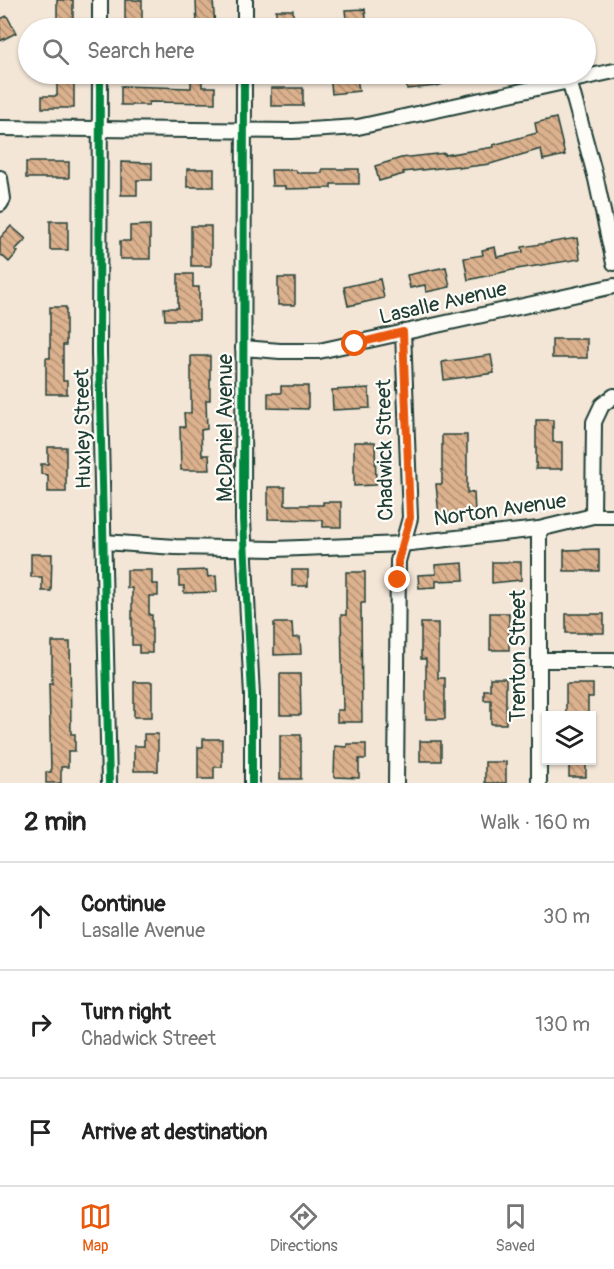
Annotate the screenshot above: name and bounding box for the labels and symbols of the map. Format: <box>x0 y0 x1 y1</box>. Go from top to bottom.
street label: Lasalle Avenue <box>377 275 510 331</box>
route start <box>341 330 367 356</box>
street label: McDaniel Avenue <box>212 353 239 502</box>
street label: Huxley Street <box>68 368 98 489</box>
street label: Chadwick Street <box>370 378 400 521</box>
street label: Norton Avenue <box>432 487 569 533</box>
route end <box>384 566 410 592</box>
street label: Trenton Street <box>505 589 532 722</box>

